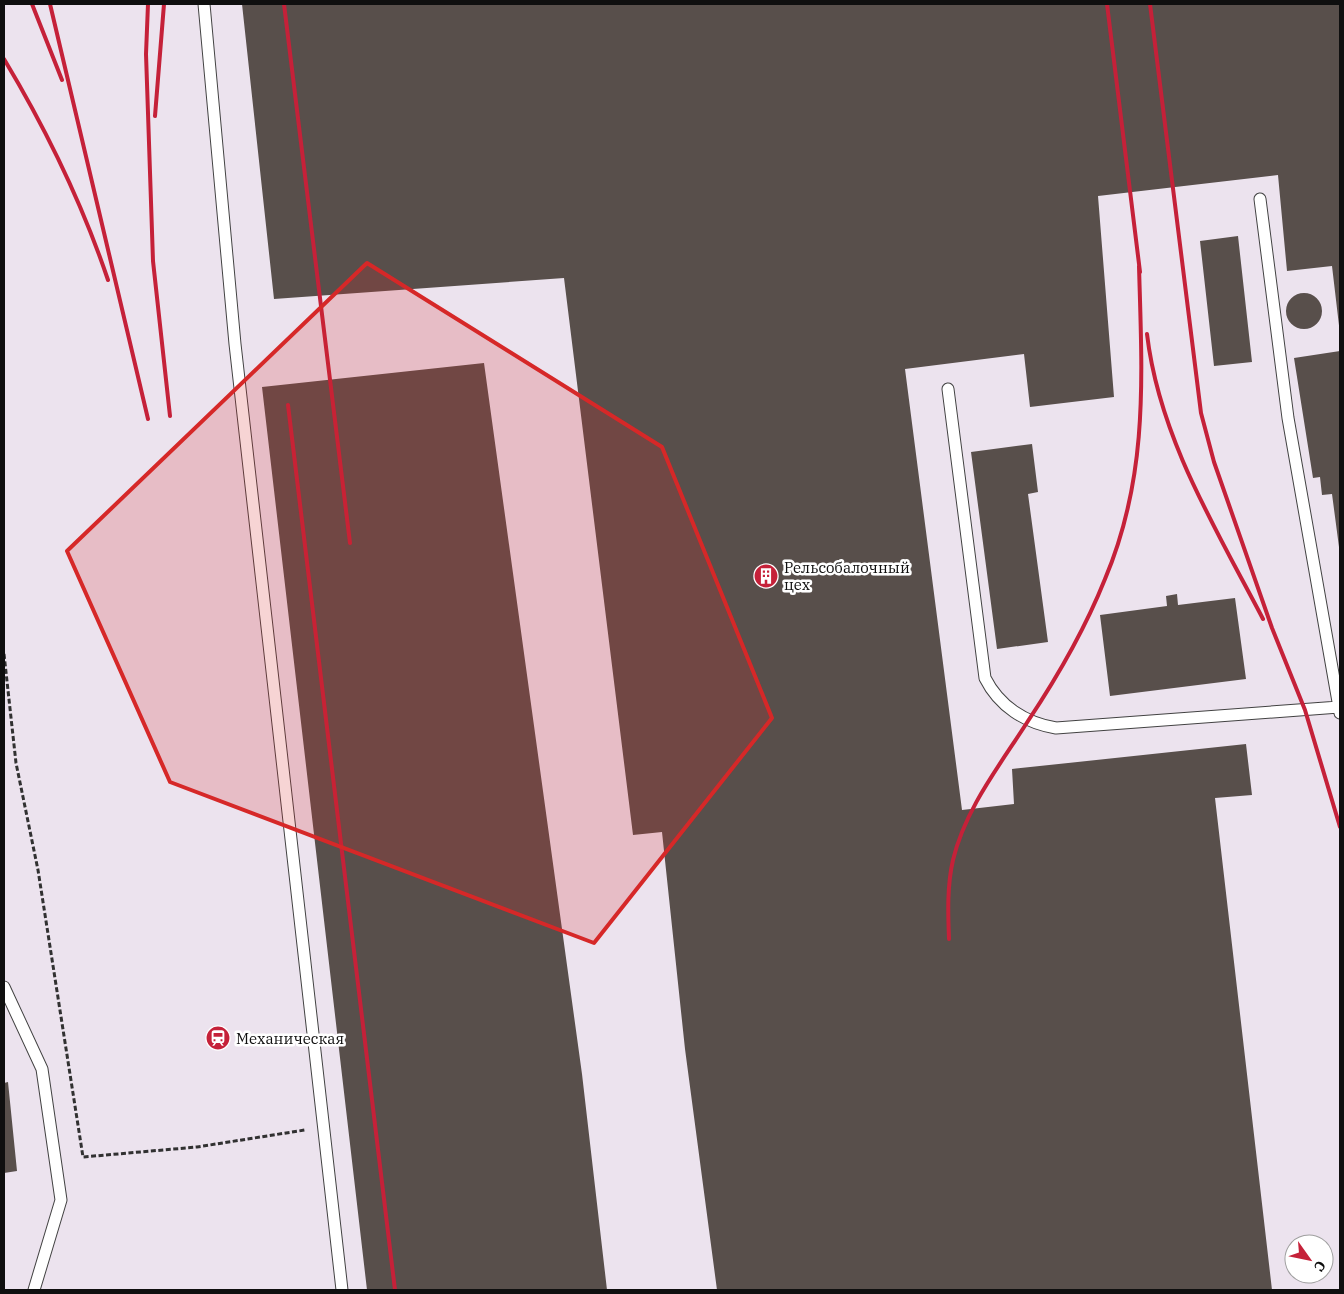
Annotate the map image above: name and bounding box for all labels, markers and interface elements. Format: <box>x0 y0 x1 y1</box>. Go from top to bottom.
place label: Рельсобалочный цех <box>784 558 910 594</box>
building icon: Рельсобалочный цех <box>753 563 779 589</box>
station icon: Механическая <box>205 1025 231 1051</box>
place label: Механическая <box>236 1029 344 1048</box>
north arrow <box>1284 1234 1334 1284</box>
text: С <box>1310 1257 1330 1275</box>

